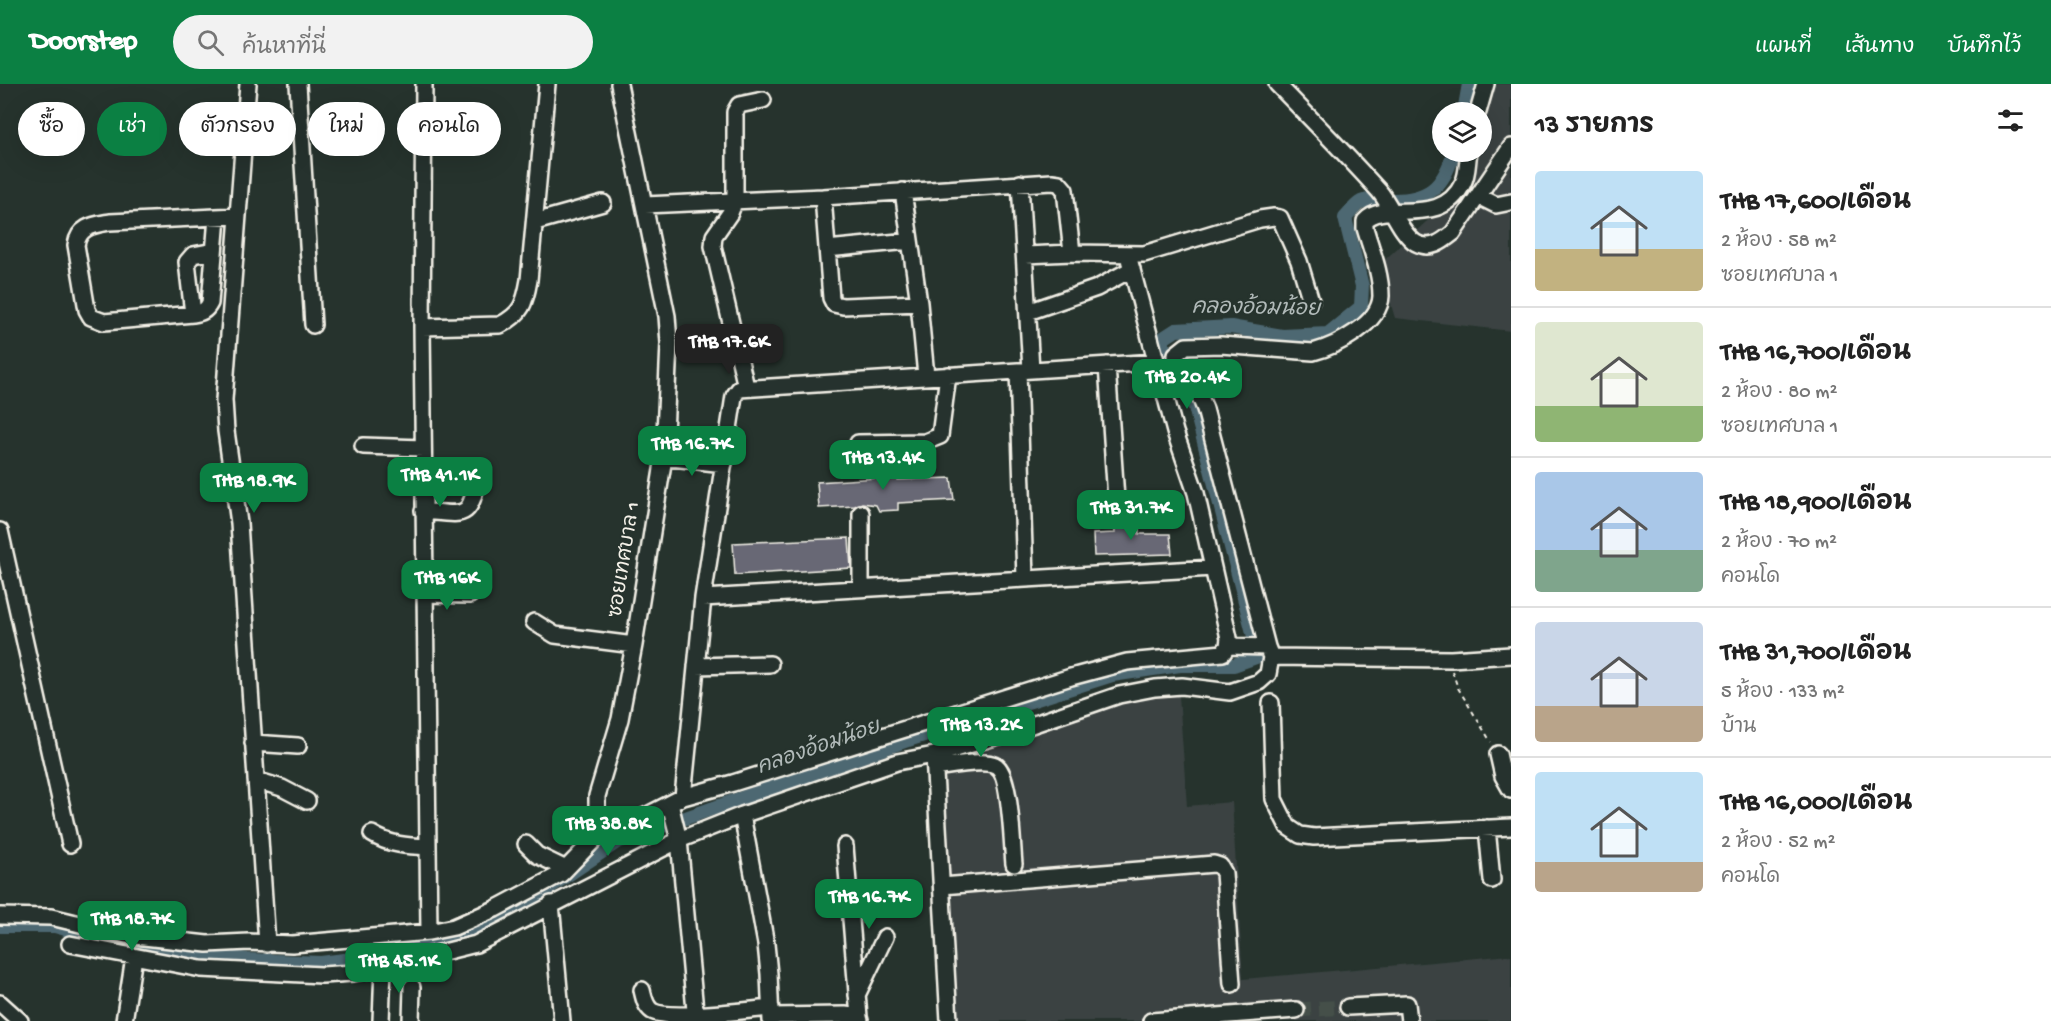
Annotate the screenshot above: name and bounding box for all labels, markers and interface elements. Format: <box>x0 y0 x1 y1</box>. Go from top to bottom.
search box <box>173 15 593 69</box>
text: Doorstep <box>30 26 137 59</box>
icon: search <box>194 26 227 59</box>
text: ค้นหาที่นี่ <box>242 36 326 62</box>
text: แผนที่ <box>1755 36 1812 61</box>
text: เส้นทาง <box>1845 36 1914 61</box>
text: บันทึกไว้ <box>1947 36 2021 61</box>
chip: ซื้อ <box>18 102 85 156</box>
chip: เช่า <box>97 102 167 156</box>
chip: ตัวกรอง <box>179 102 296 156</box>
chip: ใหม่ <box>308 102 385 156</box>
chip: คอนโด <box>397 102 501 156</box>
map controls <box>1432 102 1492 162</box>
button: layers <box>1432 102 1492 162</box>
icon: filters <box>1994 104 2027 137</box>
text: 13 รายการ <box>1535 112 1654 143</box>
text: THB 17,600/เดือน <box>1721 188 1911 219</box>
icon: home <box>1583 195 1655 267</box>
text: 2 ห้อง · 58 m² <box>1721 231 1837 254</box>
text: ซอยเทศบาล 1 <box>1721 266 1838 289</box>
water label: คลองอ้อมน้อย <box>1192 292 1323 324</box>
pin: THB 17.6K <box>660 324 798 375</box>
text: THB 17.6K <box>689 332 769 355</box>
text: THB 16,700/เดือน <box>1721 339 1911 370</box>
icon: home <box>1583 346 1655 418</box>
pin: THB 20.4K <box>1118 359 1256 410</box>
text: THB 20.4K <box>1146 367 1228 390</box>
text: 2 ห้อง · 80 m² <box>1721 382 1837 405</box>
text: ซอยเทศบาล 1 <box>1721 417 1838 440</box>
pin: THB 16.7K <box>623 426 761 477</box>
text: THB 16.7K <box>652 434 732 457</box>
pin: THB 13.4K <box>814 440 952 491</box>
text: THB 13.4K <box>843 448 923 471</box>
pin: THB 41.1K <box>371 457 509 508</box>
pin: THB 18.9K <box>185 463 323 514</box>
text: THB 41.1K <box>402 465 478 488</box>
text: THB 18.9K <box>214 471 294 494</box>
text: THB 18,900/เดือน <box>1721 489 1912 520</box>
pin: THB 31.7K <box>1062 490 1200 541</box>
icon: home <box>1583 496 1655 568</box>
text: THB 31.7K <box>1091 498 1171 521</box>
street label: ซอยเทศบาล 1 <box>605 500 647 620</box>
text: 2 ห้อง · 70 m² <box>1721 532 1837 555</box>
pin: THB 16K <box>392 560 502 611</box>
text: คอนโด <box>1721 567 1780 590</box>
text: THB 16K <box>415 568 479 591</box>
text: THB 31,700/เดือน <box>1721 639 1911 670</box>
icon: home <box>1583 646 1655 718</box>
text: 5 ห้อง · 133 m² <box>1721 682 1845 705</box>
pin: THB 13.2K <box>912 707 1050 758</box>
water label: คลองอ้อมน้อย <box>753 712 886 782</box>
text: THB 13.2K <box>941 715 1021 738</box>
text: บ้าน <box>1721 717 1756 740</box>
text: THB 16,000/เดือน <box>1721 789 1912 820</box>
icon: home <box>1583 796 1655 868</box>
pin: THB 38.8K <box>539 806 677 857</box>
text: THB 38.8K <box>566 814 650 837</box>
text: 2 ห้อง · 52 m² <box>1721 832 1835 855</box>
text: คอนโด <box>1721 867 1780 890</box>
pin: THB 16.7K <box>800 879 938 930</box>
text: THB 16.7K <box>829 887 909 910</box>
pin: THB 18.7K <box>63 901 201 952</box>
text: THB 18.7K <box>92 909 172 932</box>
pin: THB 45.1K <box>330 943 468 994</box>
text: THB 45.1K <box>359 951 439 974</box>

